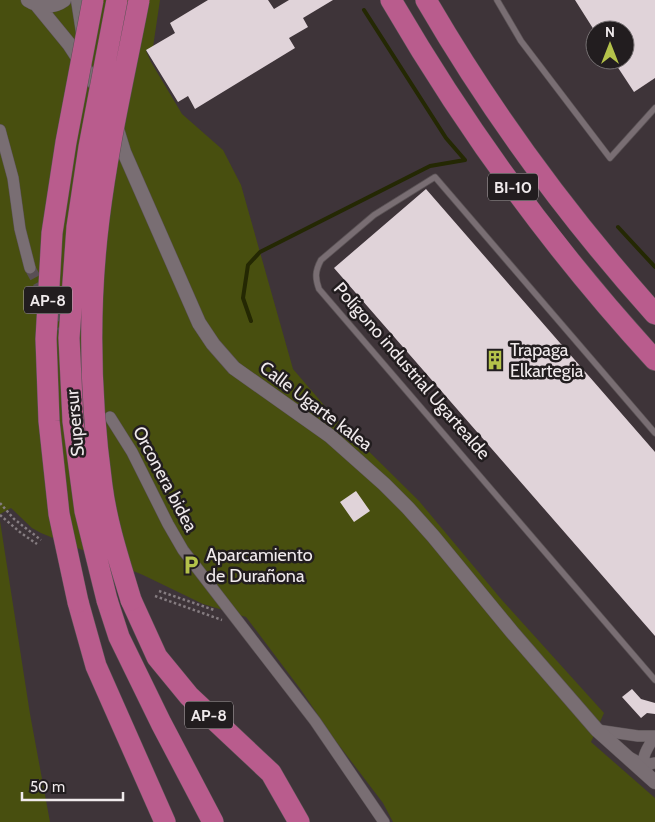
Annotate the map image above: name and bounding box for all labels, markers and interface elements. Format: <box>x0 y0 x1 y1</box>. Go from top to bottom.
north arrow <box>585 20 635 70</box>
text: N <box>605 23 615 41</box>
road number: BI-10 <box>488 173 538 200</box>
street label: Polígono industrial Ugartealde <box>329 278 495 464</box>
road number: AP-8 <box>24 286 72 314</box>
place label: Trapaga Elkartegia <box>510 339 584 382</box>
building icon: Trapaga Elkartegia <box>484 349 506 371</box>
street label: Calle Ugarte kalea <box>255 356 377 456</box>
street label: Supersur <box>61 388 89 458</box>
street label: Orconera bidea <box>128 422 202 536</box>
place label: Aparcamiento de Durañona <box>206 544 313 587</box>
parking icon: Aparcamiento de Durañona <box>180 554 202 576</box>
road number: AP-8 <box>185 702 233 728</box>
scale bar <box>22 770 124 802</box>
text: 50 m <box>30 778 65 796</box>

